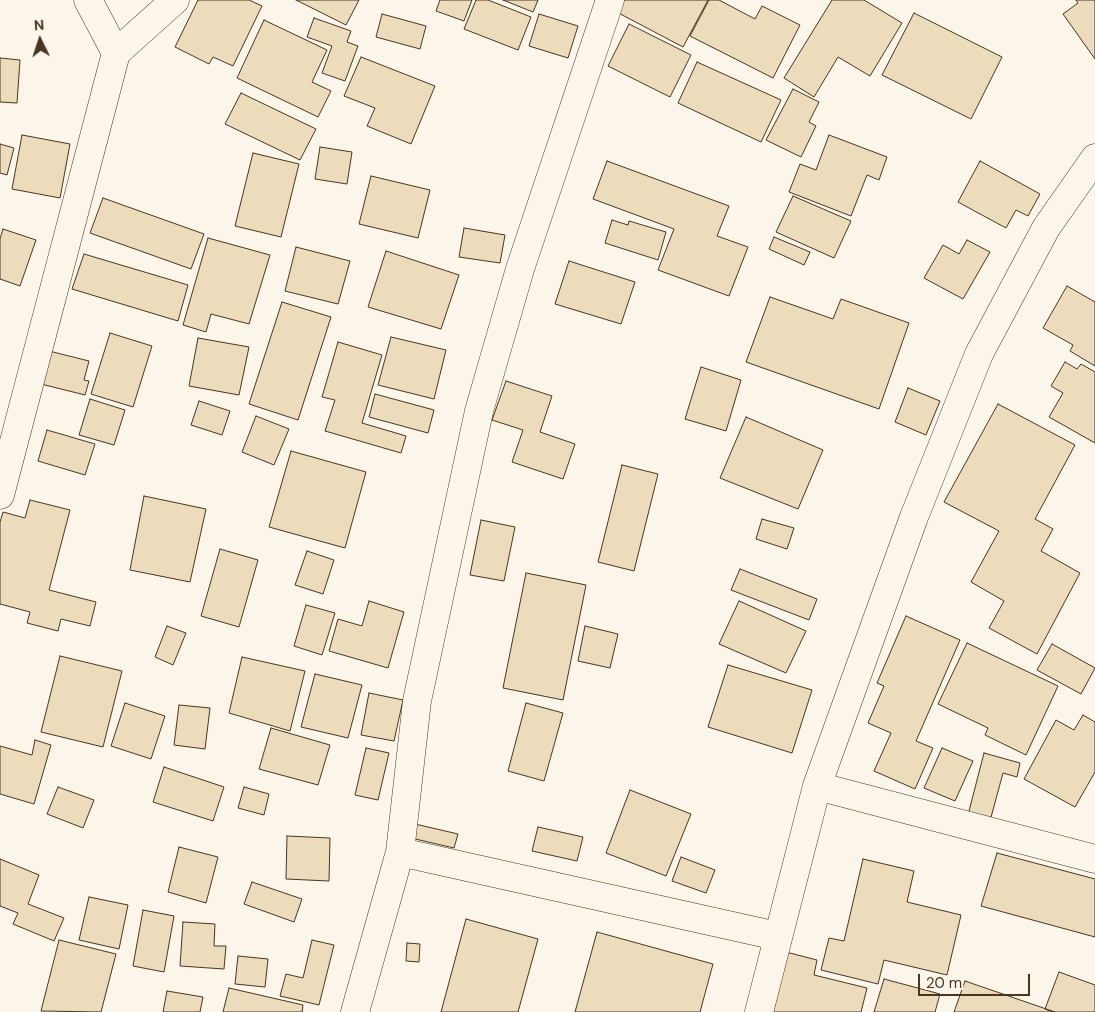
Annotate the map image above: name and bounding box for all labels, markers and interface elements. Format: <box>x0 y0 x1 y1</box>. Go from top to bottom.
north arrow <box>15 15 65 65</box>
text: N <box>33 16 45 34</box>
scale bar <box>920 964 1032 996</box>
text: 20 m <box>926 973 962 993</box>

